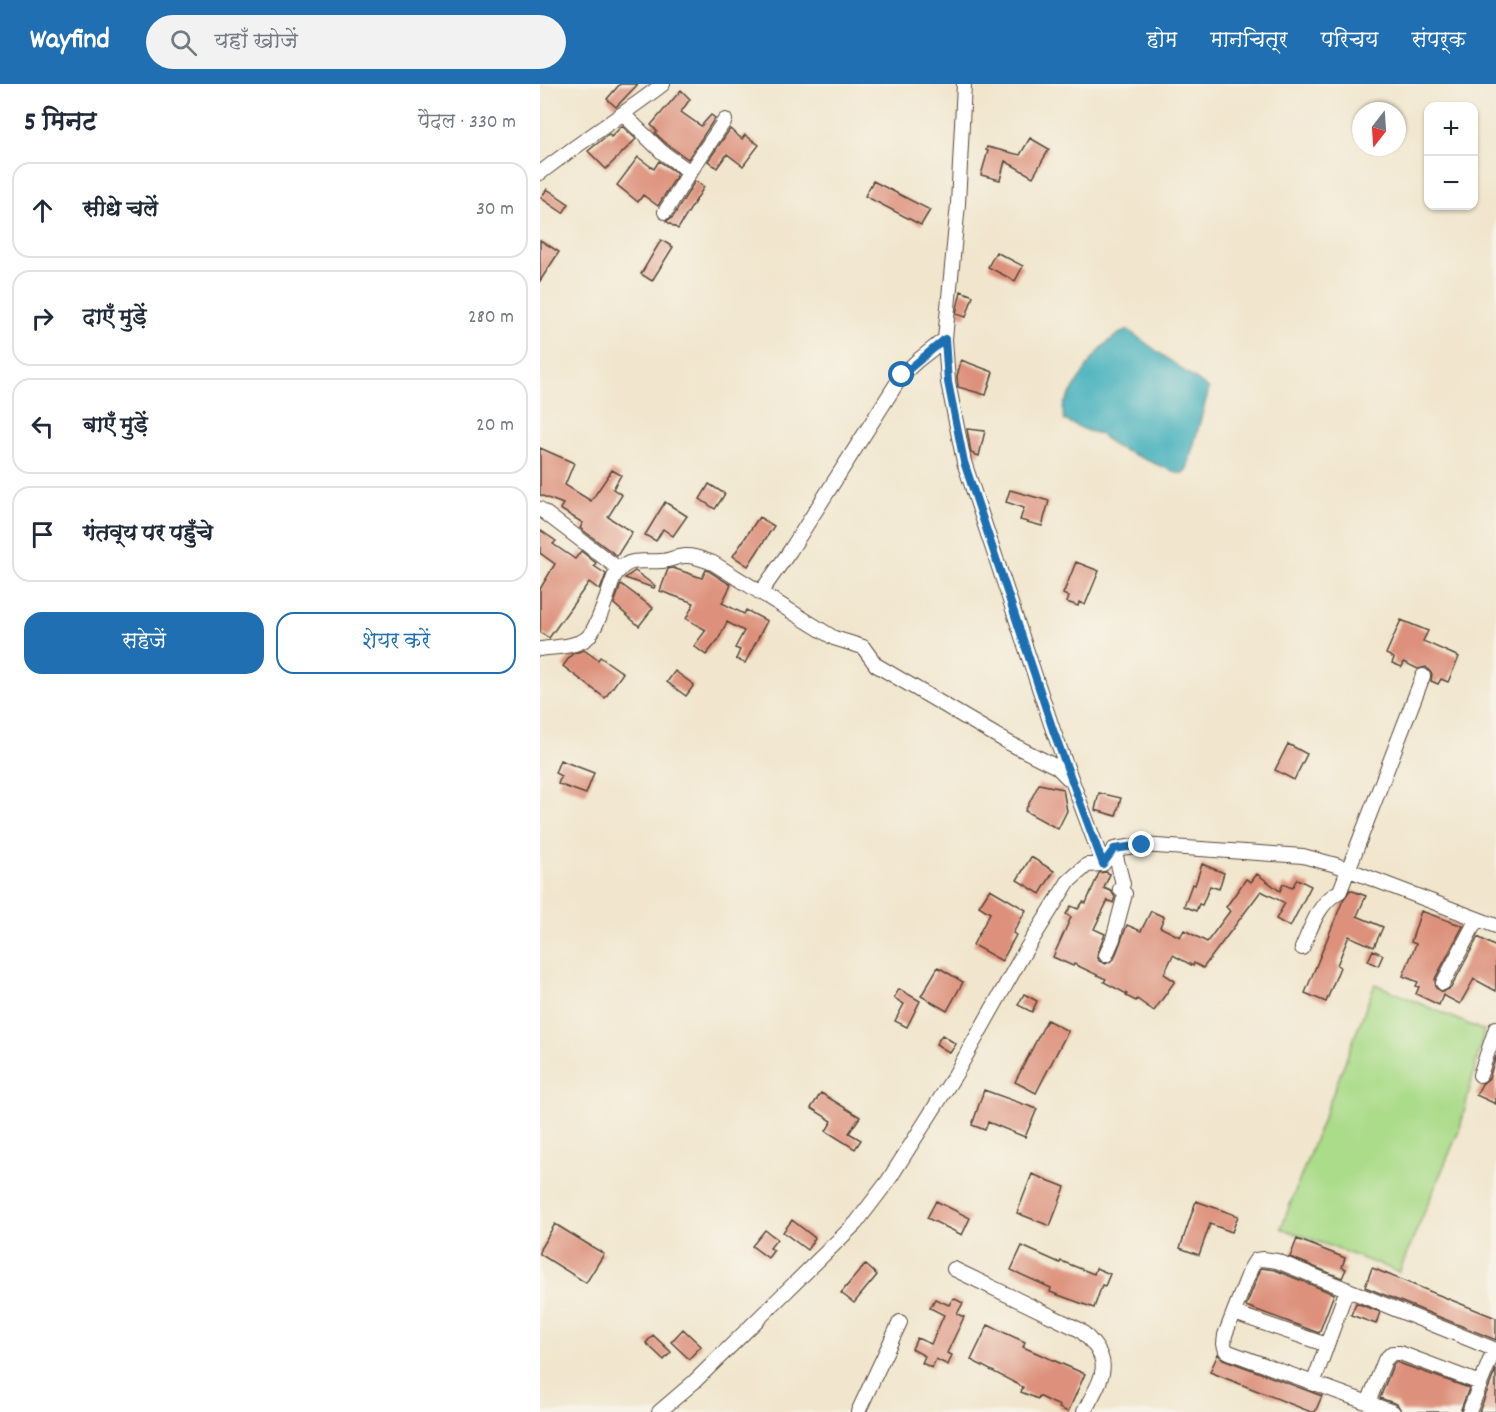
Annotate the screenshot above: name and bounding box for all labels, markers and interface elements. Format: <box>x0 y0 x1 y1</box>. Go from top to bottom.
search box <box>146 15 566 69</box>
text: Wayfind <box>30 22 110 62</box>
icon: search <box>167 26 200 59</box>
text: यहाँ खोजें <box>215 27 298 58</box>
text: होम <box>1146 27 1177 57</box>
text: मानचित्र <box>1210 27 1288 57</box>
text: परिचय <box>1321 27 1378 57</box>
text: संपर्क <box>1411 27 1466 57</box>
north arrow <box>1352 102 1406 156</box>
map controls <box>1424 102 1478 210</box>
button: + <box>1424 102 1478 156</box>
text: 5 मिनट <box>24 105 97 142</box>
text: पैदल · 330 m <box>418 109 516 137</box>
button: − <box>1424 156 1478 210</box>
icon: ahead <box>26 194 59 227</box>
text: सीधे चलें <box>83 195 158 226</box>
text: 30 m <box>476 196 514 224</box>
icon: right <box>26 302 59 335</box>
text: दाएँ मुड़ें <box>83 303 147 334</box>
text: 280 m <box>468 304 514 332</box>
route start <box>888 361 914 387</box>
icon: left <box>26 410 59 443</box>
text: बाएँ मुड़ें <box>83 411 148 442</box>
text: 20 m <box>476 412 514 440</box>
icon: arrive <box>26 518 59 551</box>
text: गंतव्य पर पहुँचे <box>83 519 213 550</box>
button: सहेजें <box>24 612 264 674</box>
button: शेयर करें <box>276 612 516 674</box>
route end <box>1128 831 1154 857</box>

